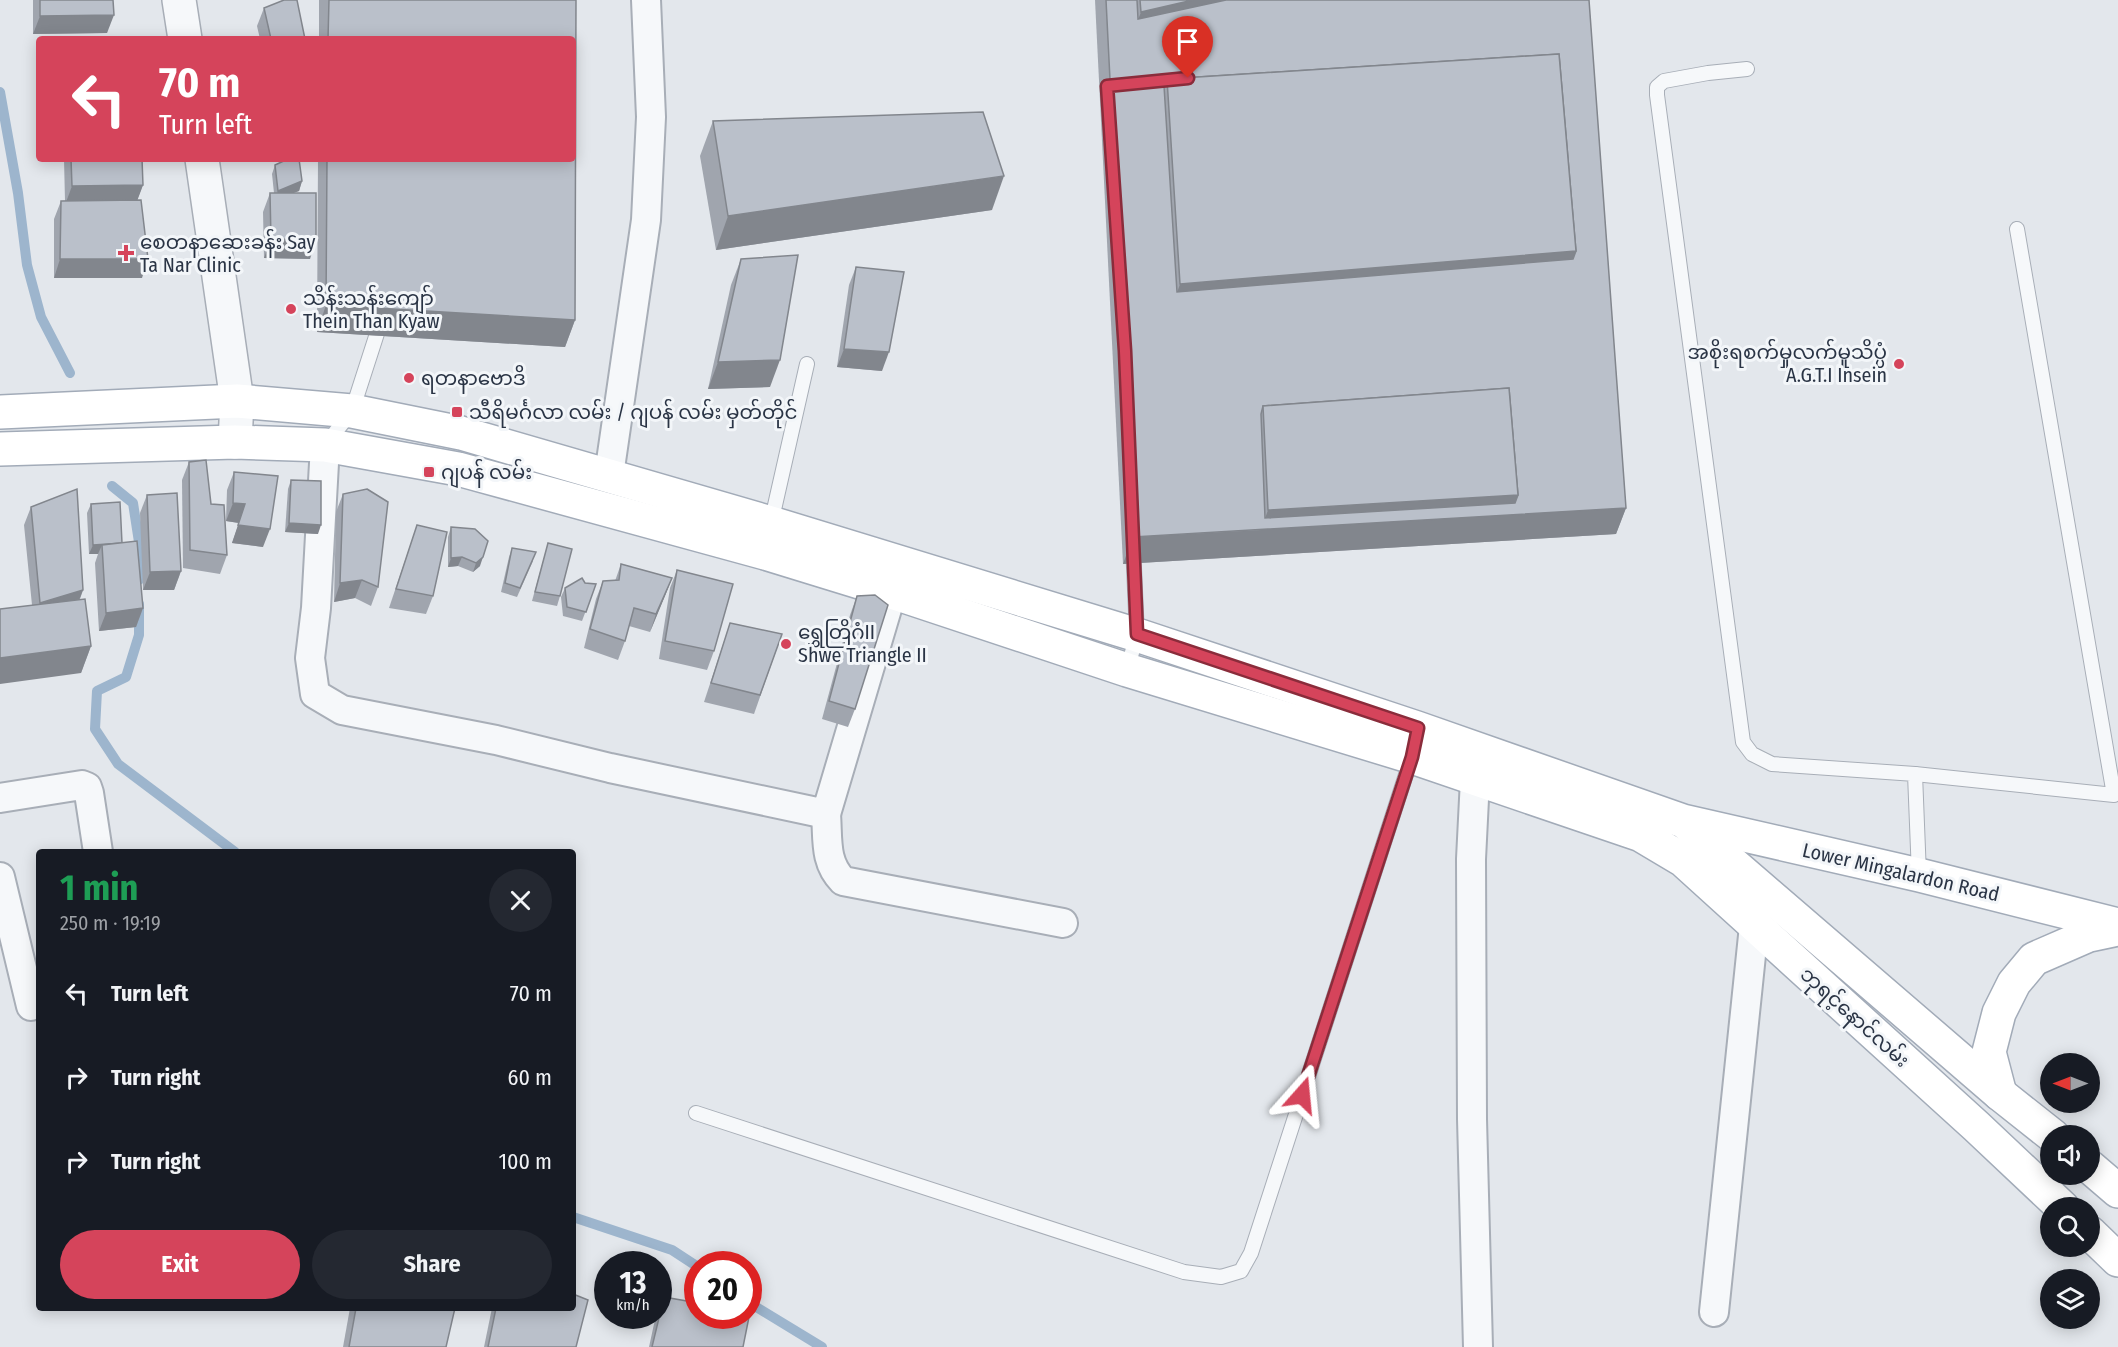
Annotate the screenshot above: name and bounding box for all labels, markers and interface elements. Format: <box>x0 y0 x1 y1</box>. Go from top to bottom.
pin <box>1162 16 1213 78</box>
icon: arrive <box>1171 25 1204 58</box>
text: 70 m <box>159 58 240 108</box>
icon: left <box>60 60 138 138</box>
text: Turn left <box>159 109 252 141</box>
place label: စေတနာဆေးခန်း Say Ta Nar Clinic <box>140 228 316 277</box>
marker: စေတနာဆေးခန်း Say Ta Nar Clinic <box>117 244 135 262</box>
place label: သိန်းသန်းကျော် Thein Than Kyaw <box>303 284 440 333</box>
marker: သိန်းသန်းကျော် Thein Than Kyaw <box>284 302 298 316</box>
place label: အစိုးရစက်မှုလက်မှုသိပ္ပံ A.G.T.I Insein <box>1687 338 1887 387</box>
marker: အစိုးရစက်မှုလက်မှုသိပ္ပံ A.G.T.I Insein <box>1892 357 1906 371</box>
place label: ရတနာဗောဒိ <box>421 364 526 394</box>
marker: ရတနာဗောဒိ <box>402 371 416 385</box>
place label: သီရိမင်္ဂလာ လမ်း / ဂျပန် လမ်း မှတ်တိုင် <box>469 398 798 429</box>
marker: သီရိမင်္ဂလာ လမ်း / ဂျပန် လမ်း မှတ်တိုင် <box>450 405 464 419</box>
place label: ဂျပန် လမ်း <box>441 458 532 488</box>
marker: ဂျပန် လမ်း <box>422 465 436 479</box>
place label: ရွှေတြိဂံII Shwe Triangle II <box>798 618 927 667</box>
marker: ရွှေတြိဂံII Shwe Triangle II <box>779 637 793 651</box>
street label: Lower Mingalardon Road <box>1800 838 2002 906</box>
text: 1 min <box>60 866 138 910</box>
button: close <box>489 869 552 932</box>
text: 250 m · 19:19 <box>60 911 161 935</box>
street label: ဘုရင့်နောင်လမ်း <box>1792 960 1916 1076</box>
icon: left <box>60 977 93 1010</box>
text: Turn left <box>111 980 189 1007</box>
text: 70 m <box>510 980 552 1007</box>
north arrow <box>2040 1053 2100 1113</box>
map controls <box>2040 1053 2100 1329</box>
icon: right <box>60 1061 93 1094</box>
position arrow <box>1270 1063 1334 1127</box>
text: Turn right <box>111 1064 200 1091</box>
text: 60 m <box>508 1064 552 1091</box>
button: sound <box>2040 1125 2100 1185</box>
icon: right <box>60 1145 93 1178</box>
text: Turn right <box>111 1148 200 1175</box>
text: 100 m <box>498 1148 552 1175</box>
button: search <box>2040 1197 2100 1257</box>
button: Exit <box>60 1230 300 1299</box>
button: Share <box>312 1230 552 1299</box>
speed limit sign: 20 <box>684 1251 762 1329</box>
text: 13 <box>620 1265 646 1301</box>
button: layers <box>2040 1269 2100 1329</box>
text: km/h <box>616 1296 650 1314</box>

